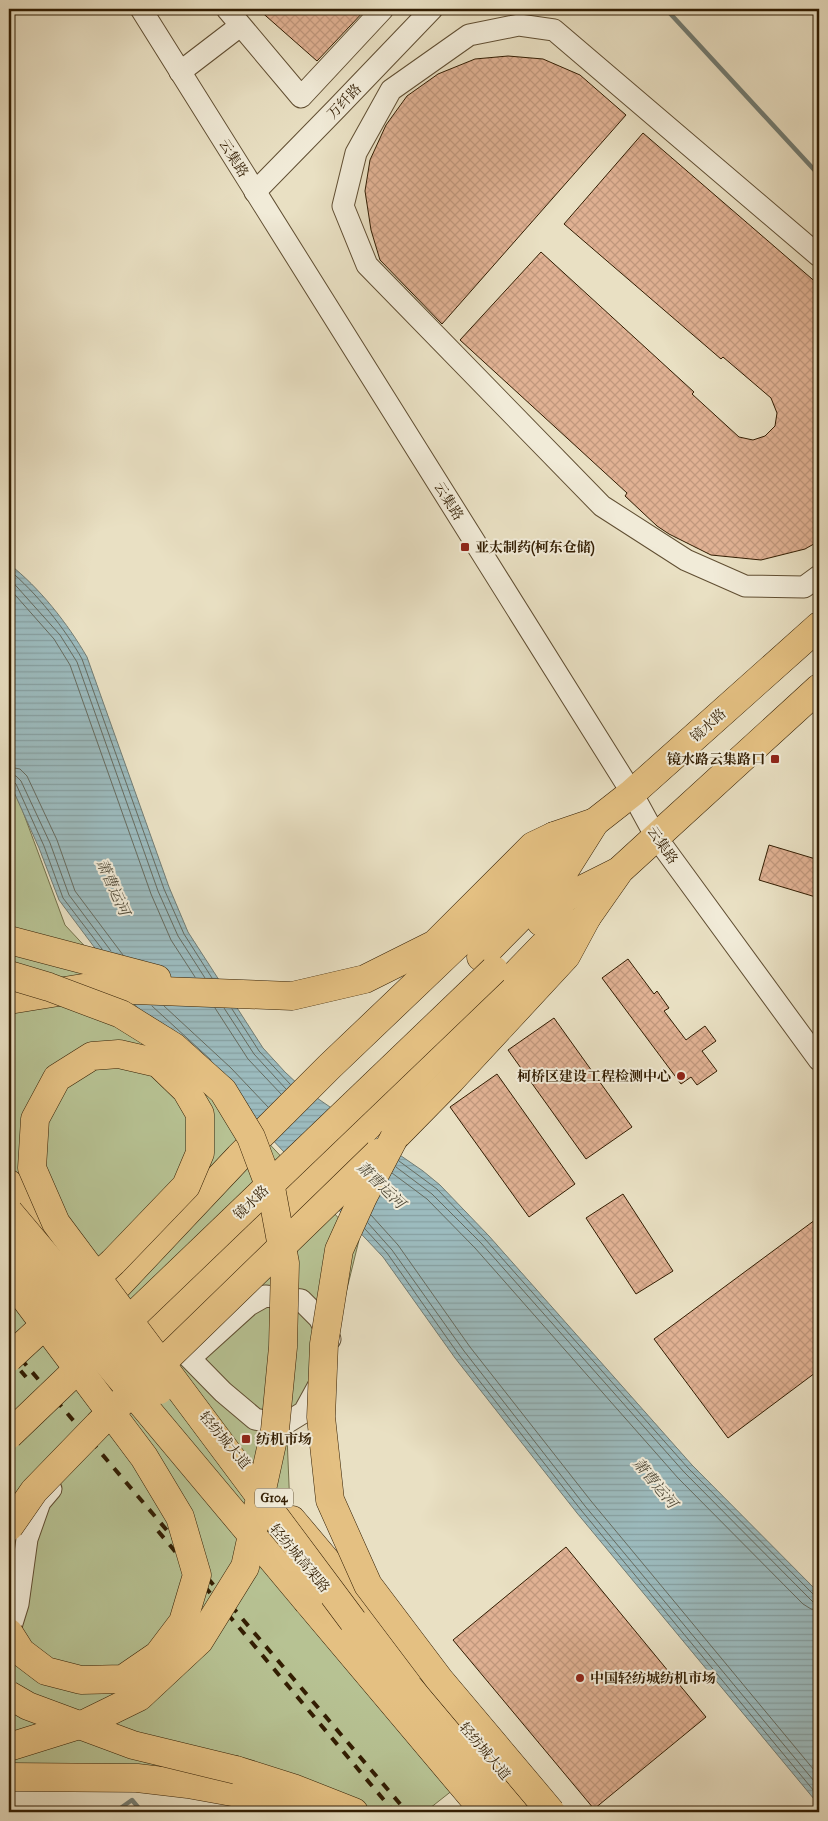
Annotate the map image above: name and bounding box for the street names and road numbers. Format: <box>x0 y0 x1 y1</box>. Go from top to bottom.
street label: 万纤路 <box>324 80 365 122</box>
street label: 云集路 <box>215 136 252 181</box>
street label: 云集路 <box>430 479 467 524</box>
street label: 镜水路 <box>687 705 730 746</box>
street label: 云集路 <box>644 823 681 867</box>
street label: 镜水路 <box>230 1182 272 1223</box>
street label: 轻纺城大道 <box>196 1408 254 1473</box>
road number: G104 <box>255 1489 293 1508</box>
street label: 轻纺城高架路 <box>266 1521 333 1596</box>
street label: 轻纺城大道 <box>456 1719 514 1784</box>

